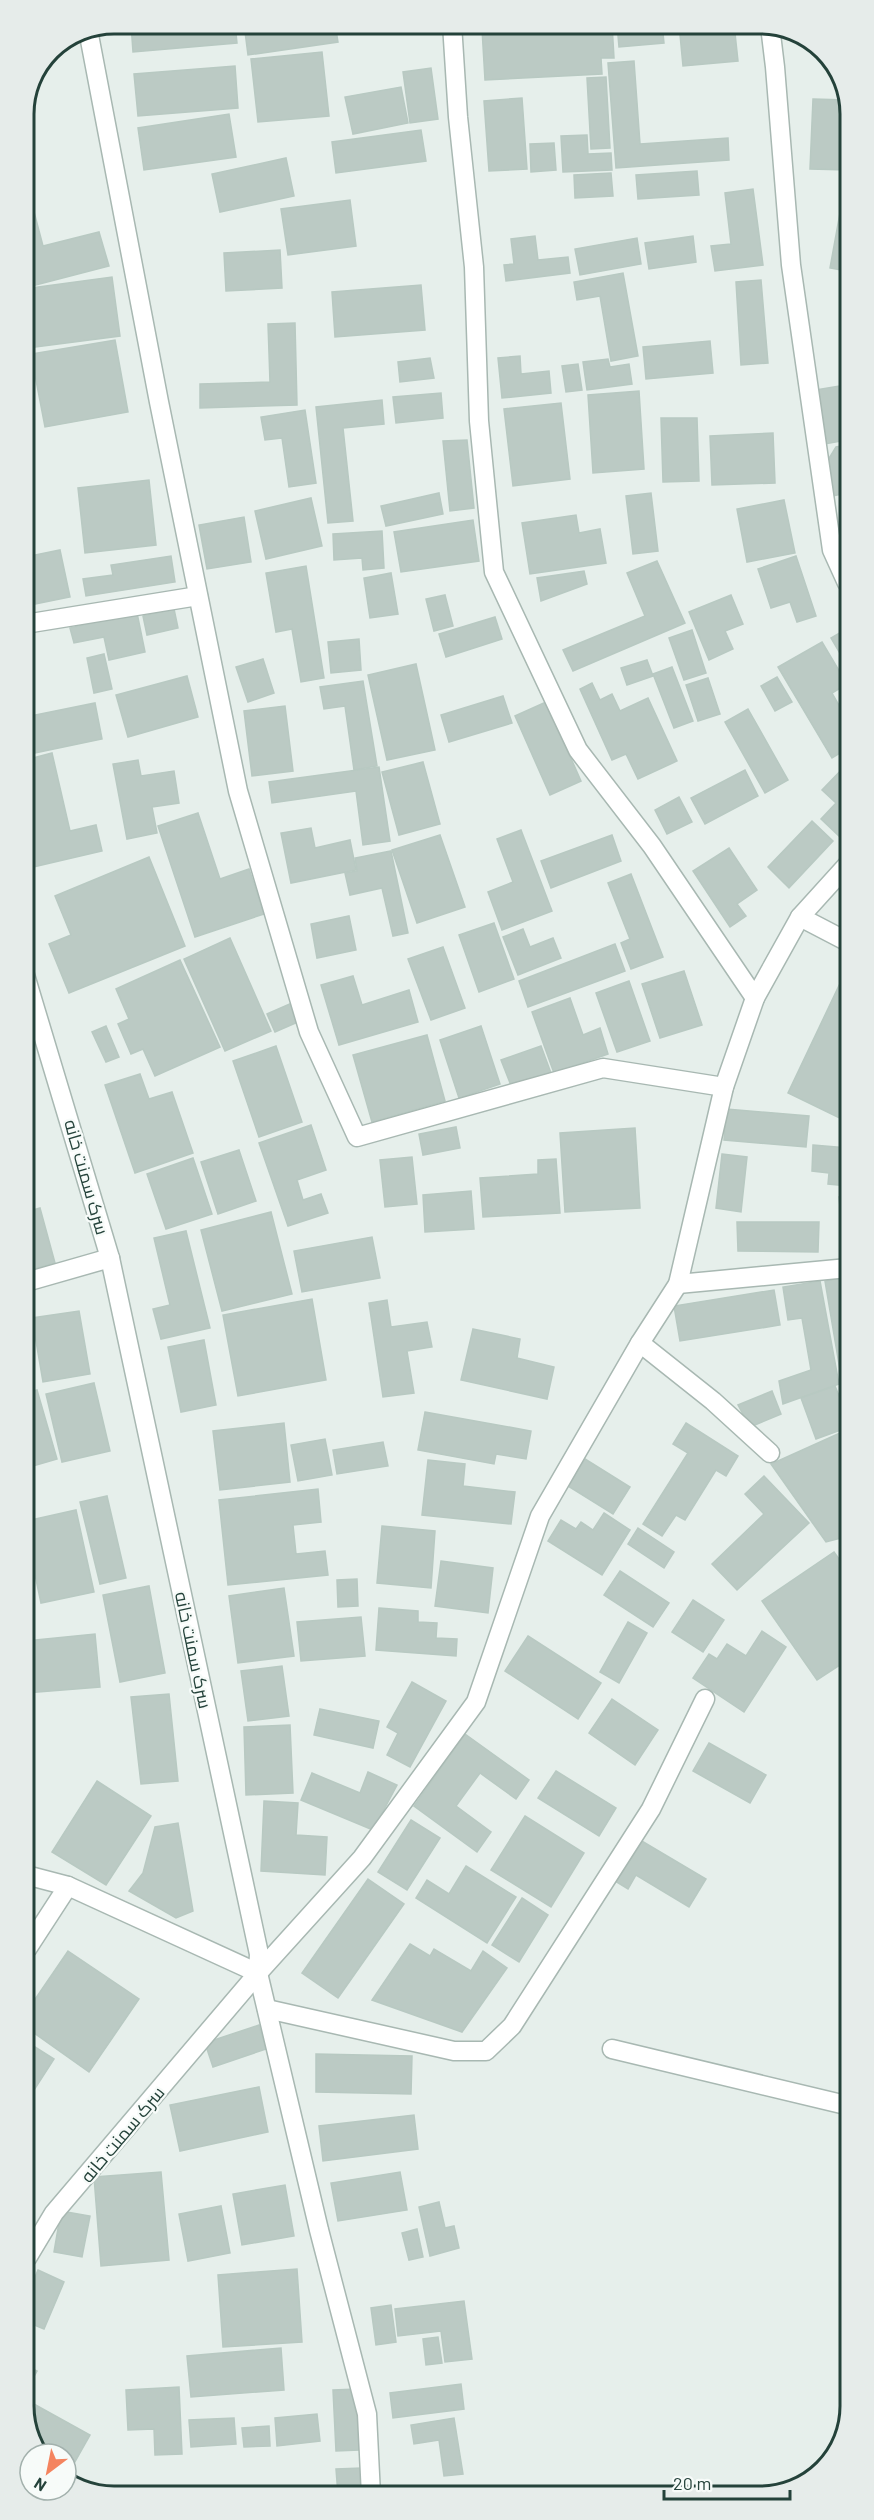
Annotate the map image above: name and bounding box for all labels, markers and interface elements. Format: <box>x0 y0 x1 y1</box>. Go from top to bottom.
street label: سرک سمنت خانه <box>59 1117 114 1237</box>
street label: سرک سمنت خانه <box>170 1590 217 1711</box>
street label: سرک سمنت خانه <box>75 2081 169 2187</box>
north arrow <box>18 2442 78 2502</box>
scale bar <box>664 2463 790 2501</box>
text: 20 m <box>673 2472 711 2494</box>
text: N <box>30 2474 49 2496</box>

